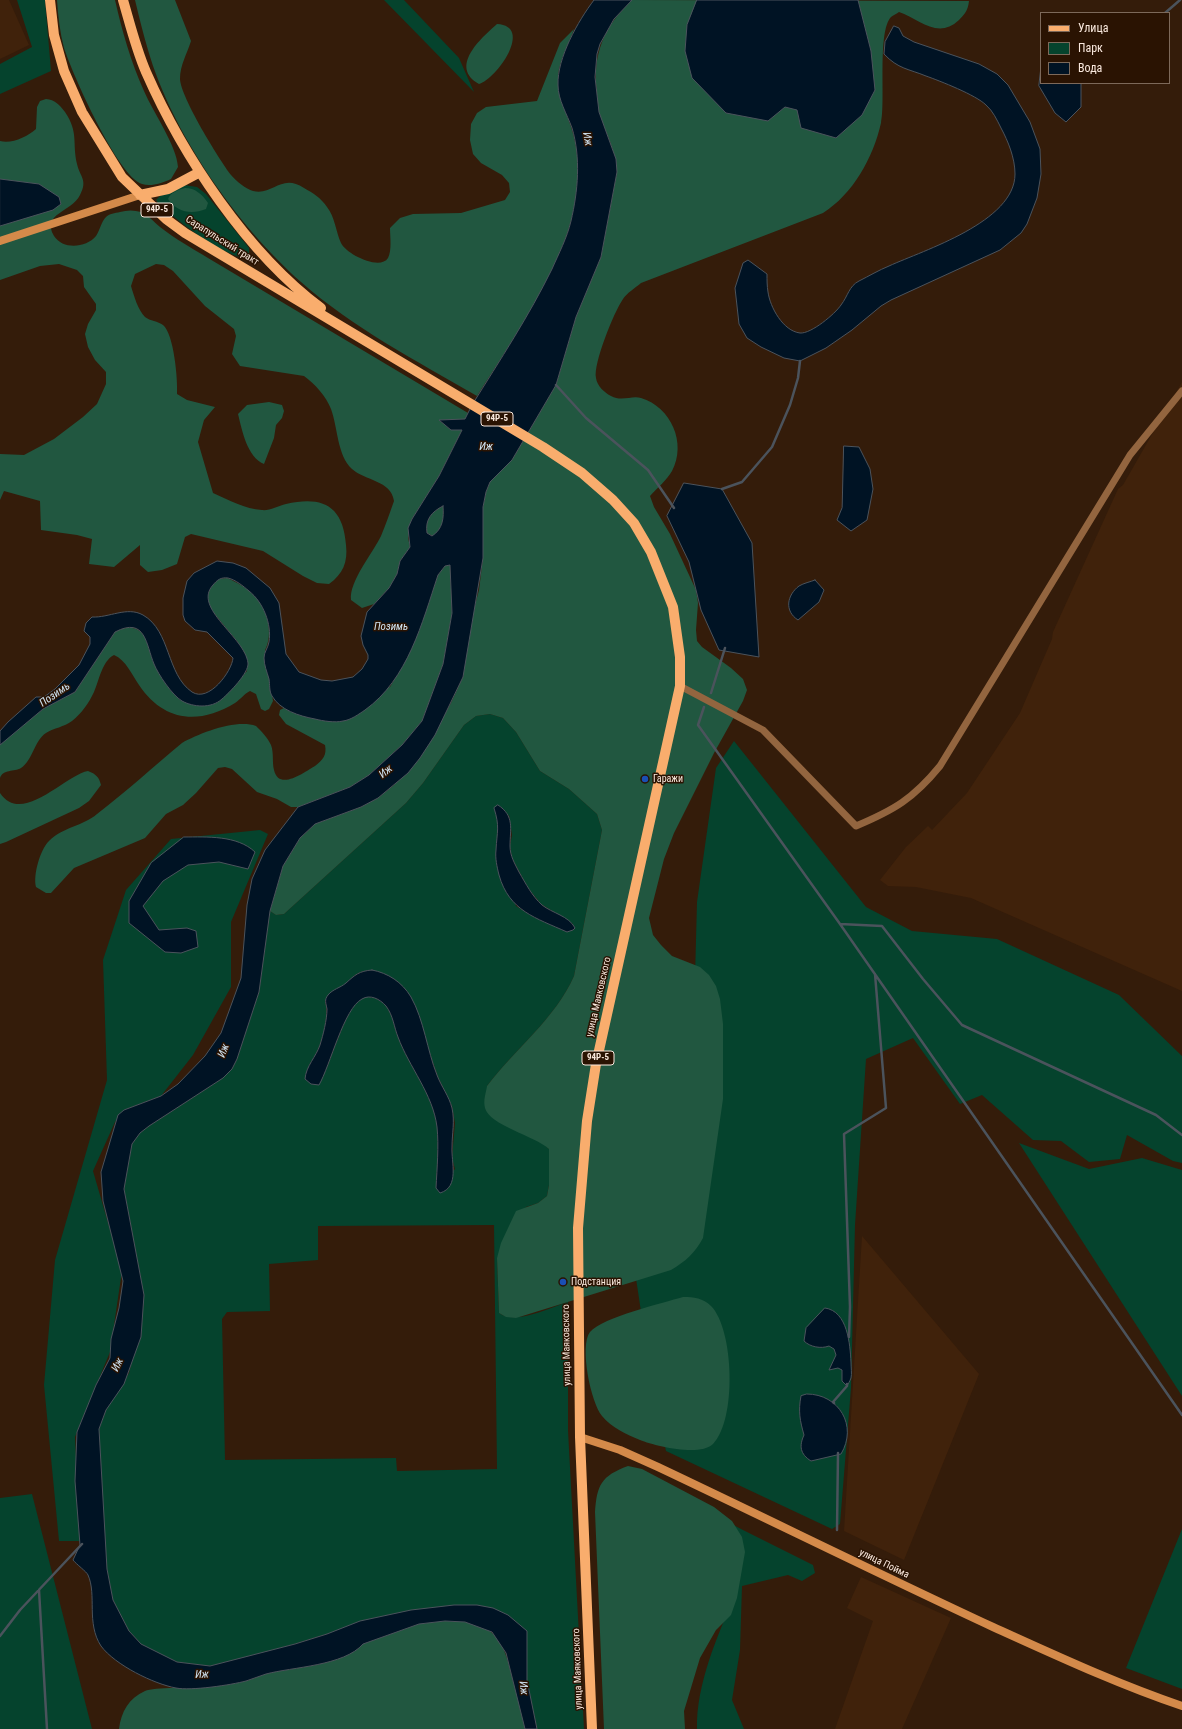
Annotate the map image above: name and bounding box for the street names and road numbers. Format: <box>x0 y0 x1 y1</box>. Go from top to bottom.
road number: 94Р-5 <box>141 203 173 217</box>
street label: Сарапульский тракт <box>183 214 261 268</box>
road number: 94Р-5 <box>481 412 513 426</box>
street label: улица Маяковского <box>584 956 614 1038</box>
road number: 94Р-5 <box>582 1051 614 1065</box>
street label: улица Маяковского <box>560 1304 574 1386</box>
street label: улица Пойма <box>857 1547 911 1581</box>
street label: улица Маяковского <box>571 1628 585 1710</box>

